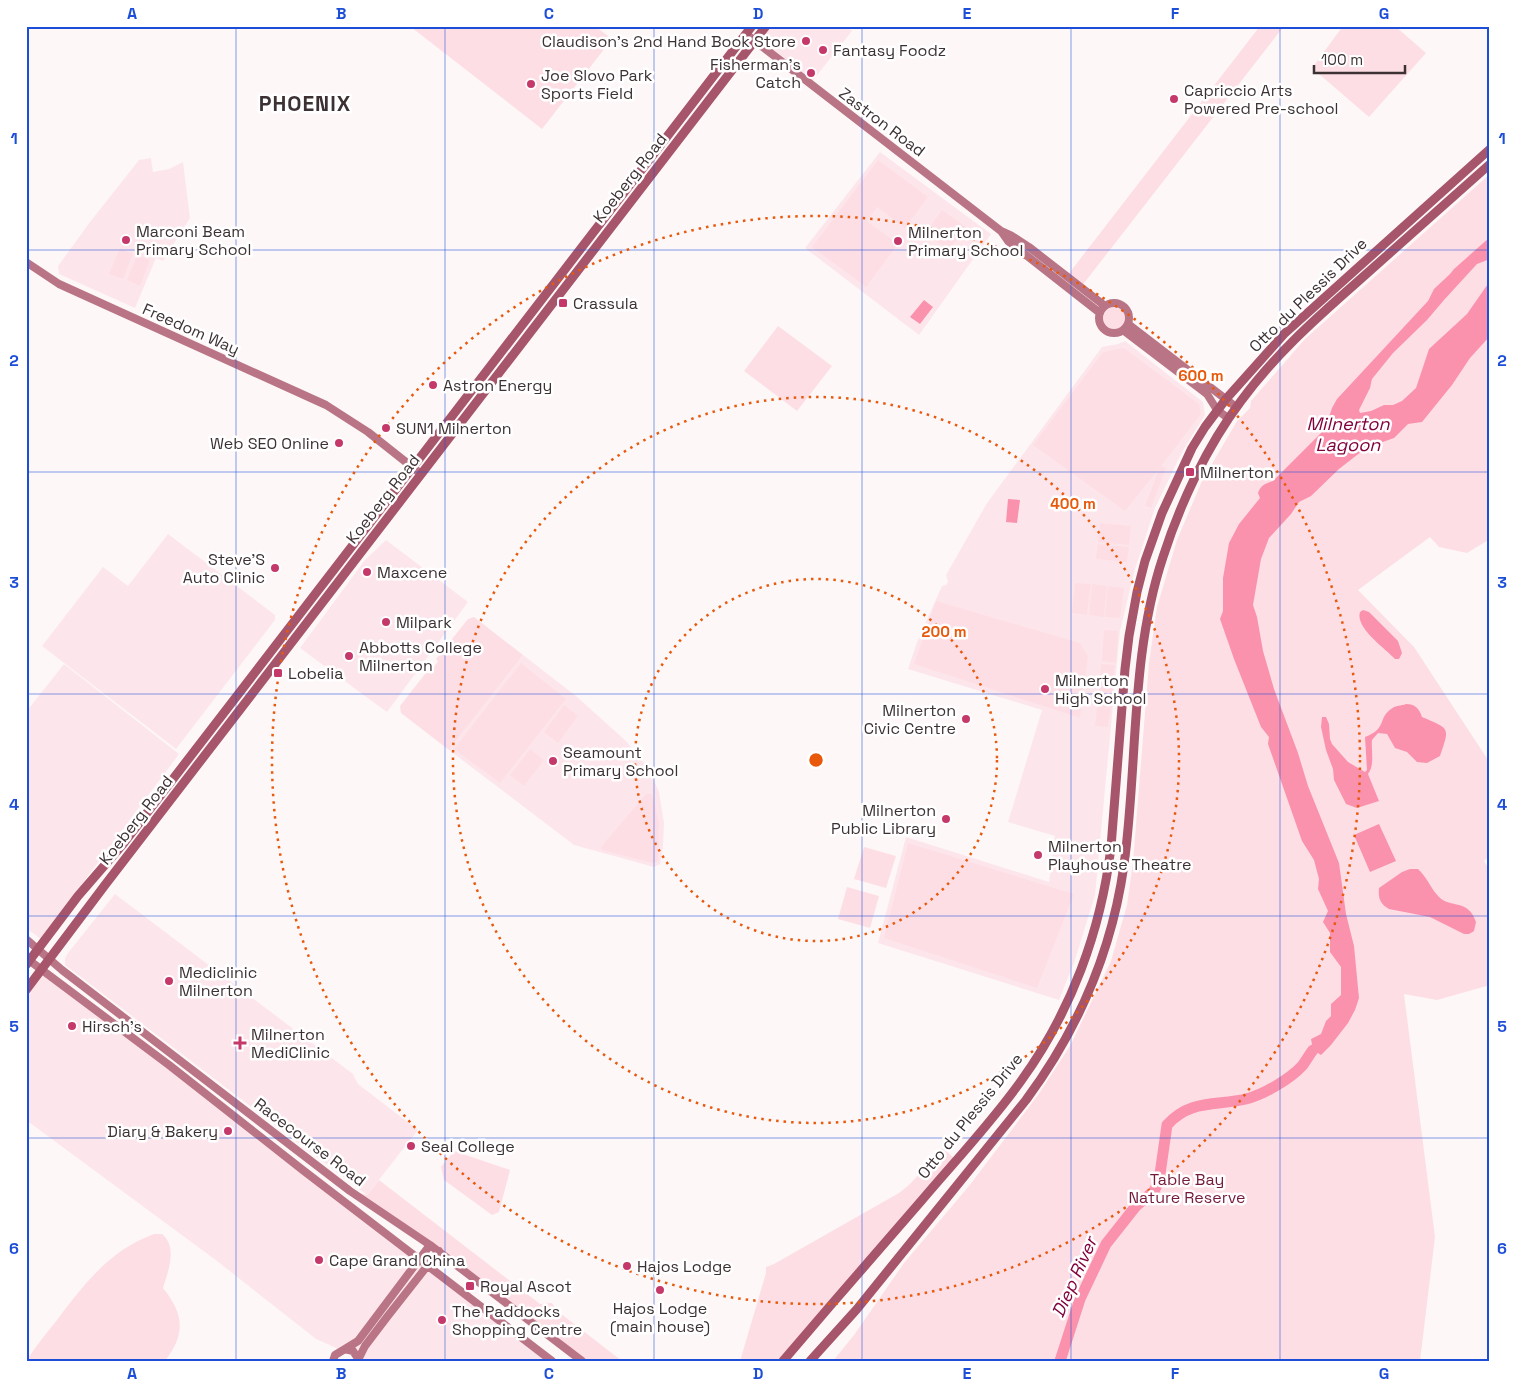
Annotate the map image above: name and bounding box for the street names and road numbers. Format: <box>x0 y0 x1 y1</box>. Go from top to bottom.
street label: Zastron Road <box>835 83 929 161</box>
street label: Koeberg Road <box>588 129 672 227</box>
street label: Otto du Plessis Drive <box>1245 233 1371 357</box>
street label: Freedom Way <box>139 298 243 360</box>
street label: Koeberg Road <box>341 450 425 548</box>
street label: Koeberg Road <box>94 771 178 869</box>
street label: Otto du Plessis Drive <box>913 1049 1027 1183</box>
street label: Racecourse Road <box>250 1093 370 1191</box>

